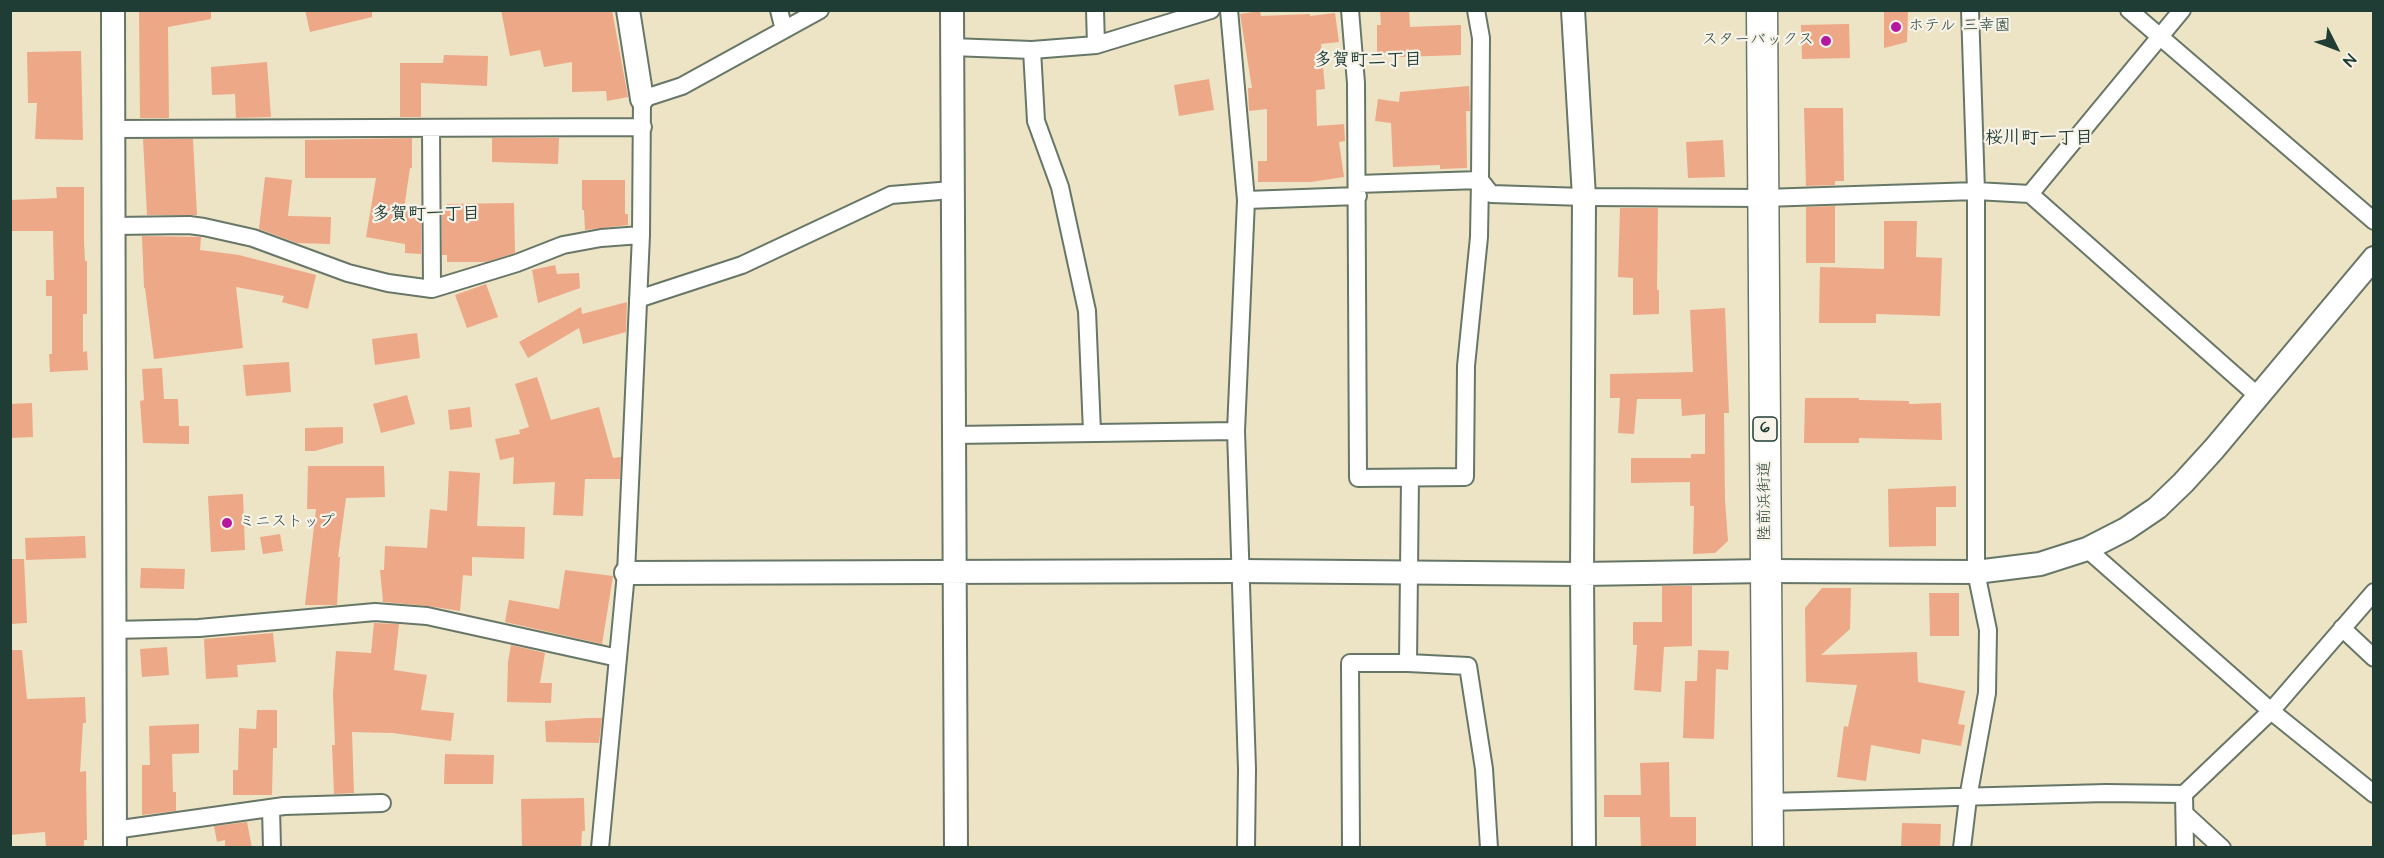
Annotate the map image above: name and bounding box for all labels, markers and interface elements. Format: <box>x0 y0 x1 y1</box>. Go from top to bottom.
place label: ホテル 三幸園 <box>1908 17 2010 37</box>
north arrow <box>2306 18 2366 78</box>
marker: ホテル 三幸園 <box>1889 20 1903 34</box>
place label: スターバックス <box>1702 31 1814 51</box>
marker: スターバックス <box>1819 34 1833 48</box>
text: N <box>2338 49 2361 71</box>
district label: 多賀町二丁目 <box>1314 50 1422 72</box>
district label: 桜川町一丁目 <box>1985 128 2093 150</box>
district label: 多賀町一丁目 <box>372 204 480 226</box>
road number: 6 <box>1753 417 1777 441</box>
street label: 陸前浜街道 <box>1756 461 1776 541</box>
place label: ミニストップ <box>239 513 335 533</box>
marker: ミニストップ <box>220 516 234 530</box>

